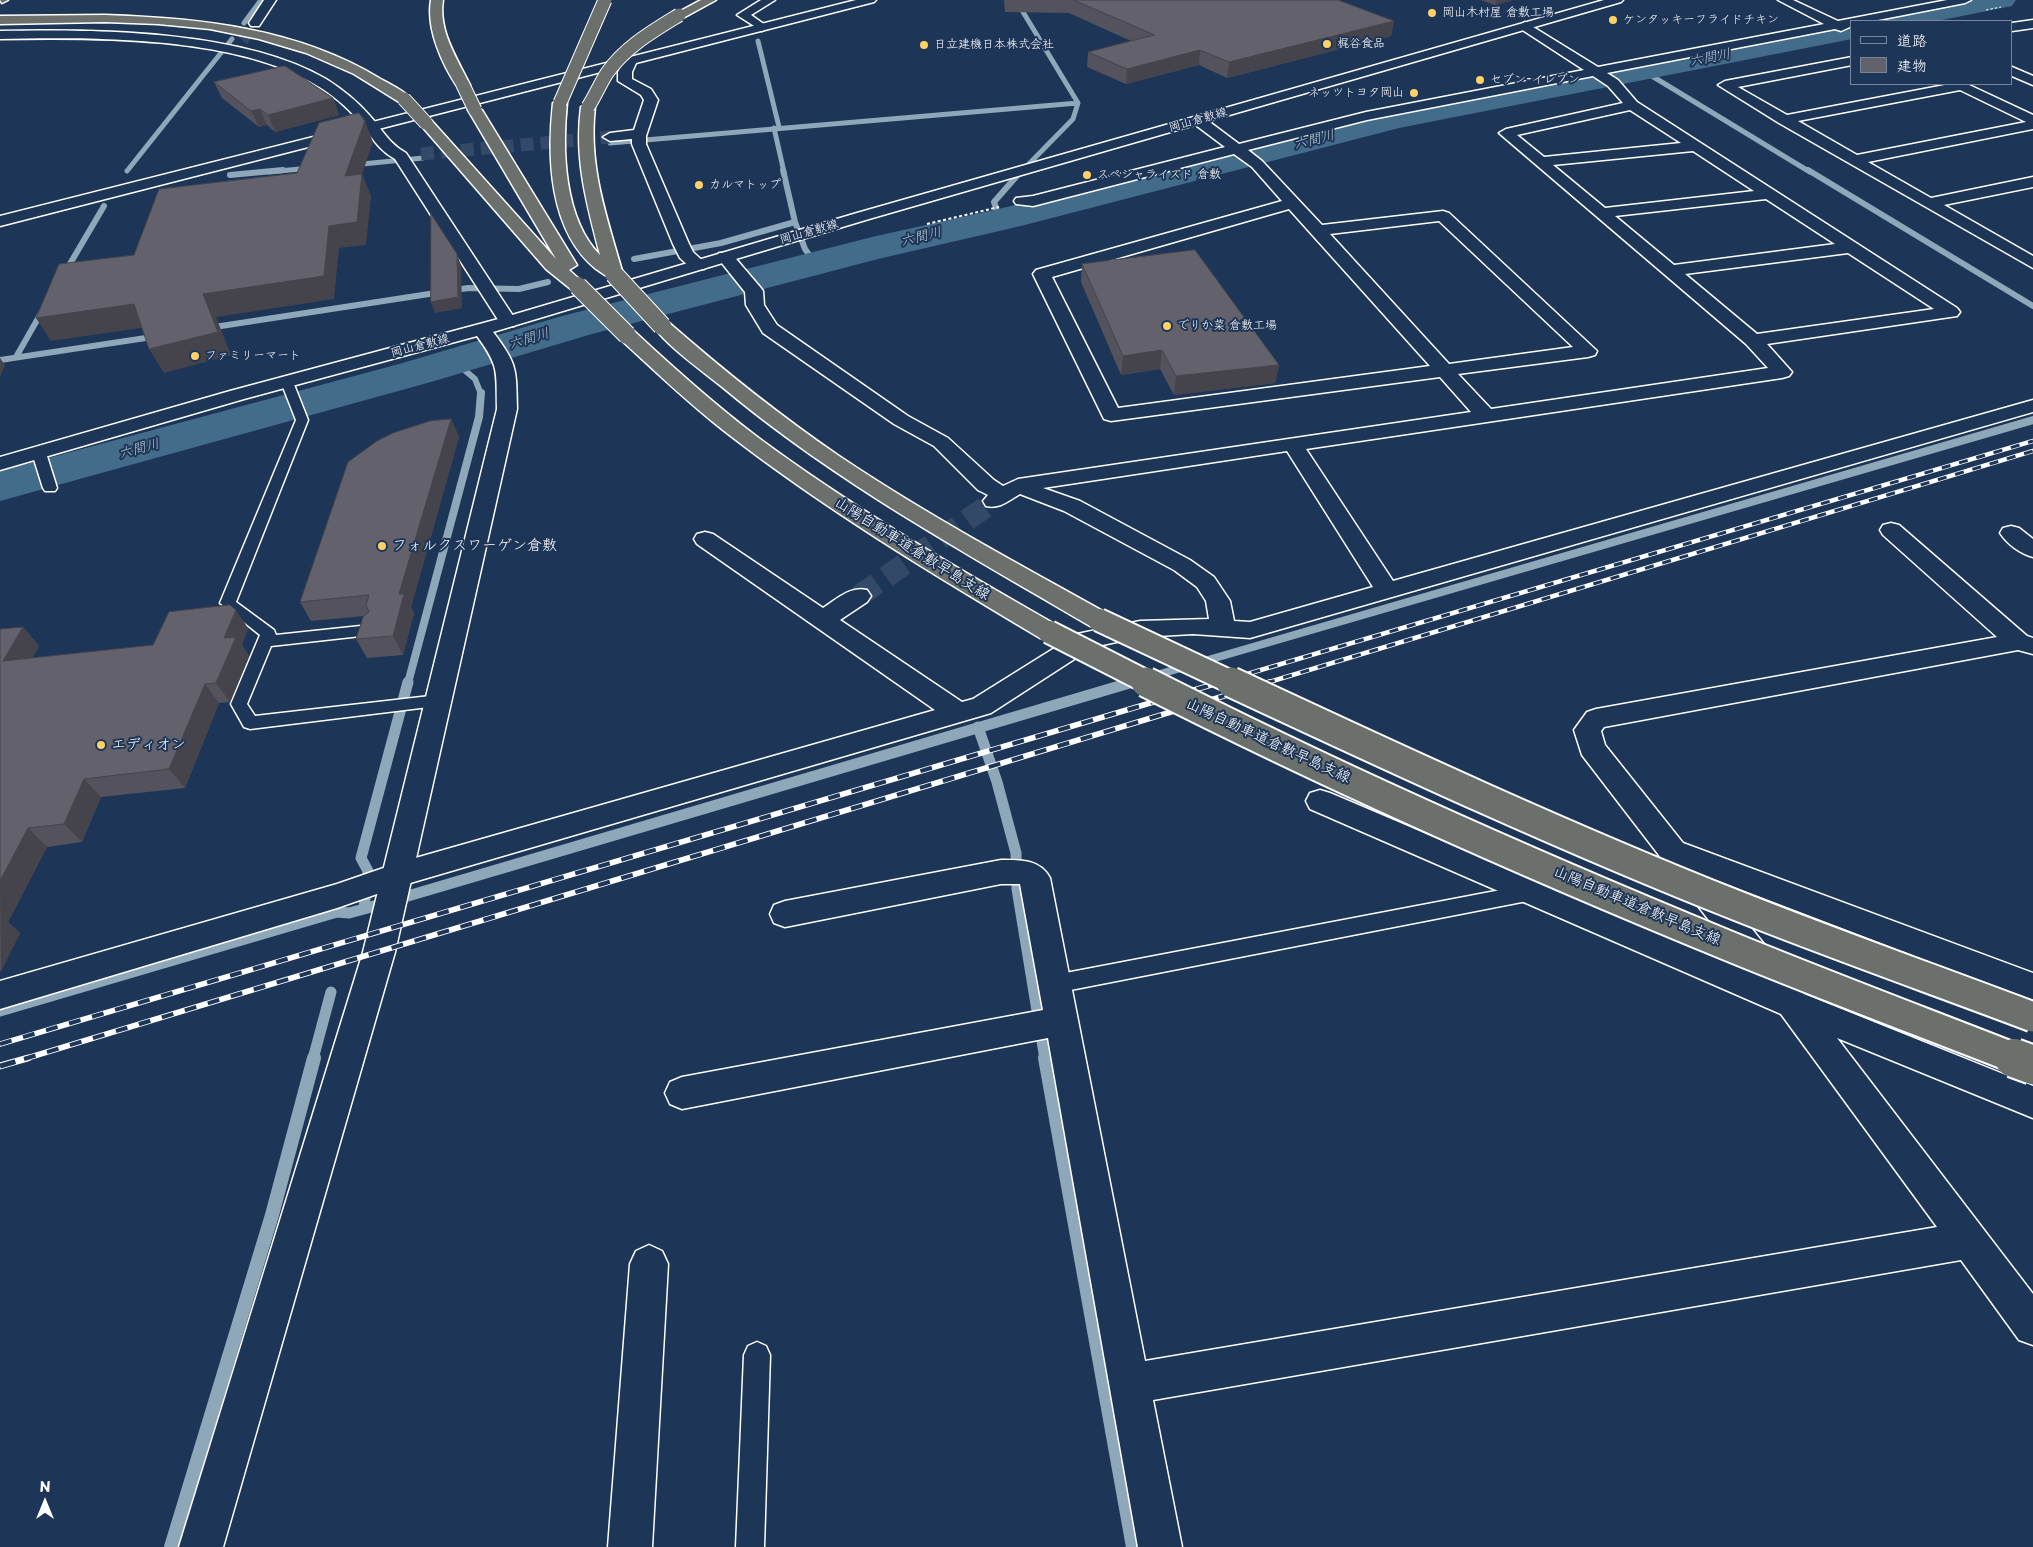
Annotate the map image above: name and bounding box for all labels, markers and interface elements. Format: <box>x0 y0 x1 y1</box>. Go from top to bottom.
place label: 岡山木村屋 倉敷工場 <box>1442 6 1554 20</box>
marker: 岡山木村屋 倉敷工場 <box>1426 7 1438 19</box>
place label: ケンタッキーフライドチキン <box>1623 13 1779 27</box>
marker: ケンタッキーフライドチキン <box>1607 14 1619 26</box>
legend <box>1850 20 2013 85</box>
text: 道路 <box>1897 28 1927 51</box>
place label: 梶谷食品 <box>1337 37 1385 51</box>
place label: 日立建機日本株式会社 <box>934 38 1054 52</box>
marker: 梶谷食品 <box>1321 38 1333 50</box>
marker: 日立建機日本株式会社 <box>918 39 930 51</box>
water label: 六間川 <box>1688 46 1732 70</box>
text: 建物 <box>1897 53 1927 76</box>
place label: セブン-イレブン <box>1490 73 1580 87</box>
marker: セブン-イレブン <box>1474 74 1486 86</box>
place label: ネッツトヨタ岡山 <box>1308 86 1404 100</box>
marker: ネッツトヨタ岡山 <box>1408 87 1420 99</box>
street label: 岡山倉敷線 <box>1167 105 1229 135</box>
water label: 六間川 <box>1292 127 1336 153</box>
place label: スペシャライズド 倉敷 <box>1097 168 1221 182</box>
marker: スペシャライズド 倉敷 <box>1081 169 1093 181</box>
place label: カルマトップ <box>709 178 781 192</box>
marker: カルマトップ <box>693 179 705 191</box>
street label: 岡山倉敷線 <box>778 217 840 247</box>
water label: 六間川 <box>899 224 943 250</box>
place label: でりか菜 倉敷工場 <box>1177 319 1277 333</box>
marker: でりか菜 倉敷工場 <box>1161 320 1173 332</box>
water label: 六間川 <box>506 325 552 353</box>
street label: 岡山倉敷線 <box>389 331 451 361</box>
place label: ファミリーマート <box>205 349 301 363</box>
marker: ファミリーマート <box>189 350 201 362</box>
water label: 六間川 <box>117 435 161 463</box>
street label: 山陽自動車道倉敷早島支線 <box>831 494 993 604</box>
place label: フォルクスワーゲン倉敷 <box>392 537 557 555</box>
marker: フォルクスワーゲン倉敷 <box>376 540 388 552</box>
street label: 山陽自動車道倉敷早島支線 <box>1183 695 1353 787</box>
place label: エディオン <box>111 736 186 754</box>
marker: エディオン <box>95 739 107 751</box>
street label: 山陽自動車道倉敷早島支線 <box>1551 863 1723 949</box>
text: N <box>39 1476 51 1497</box>
north arrow <box>20 1477 70 1527</box>

